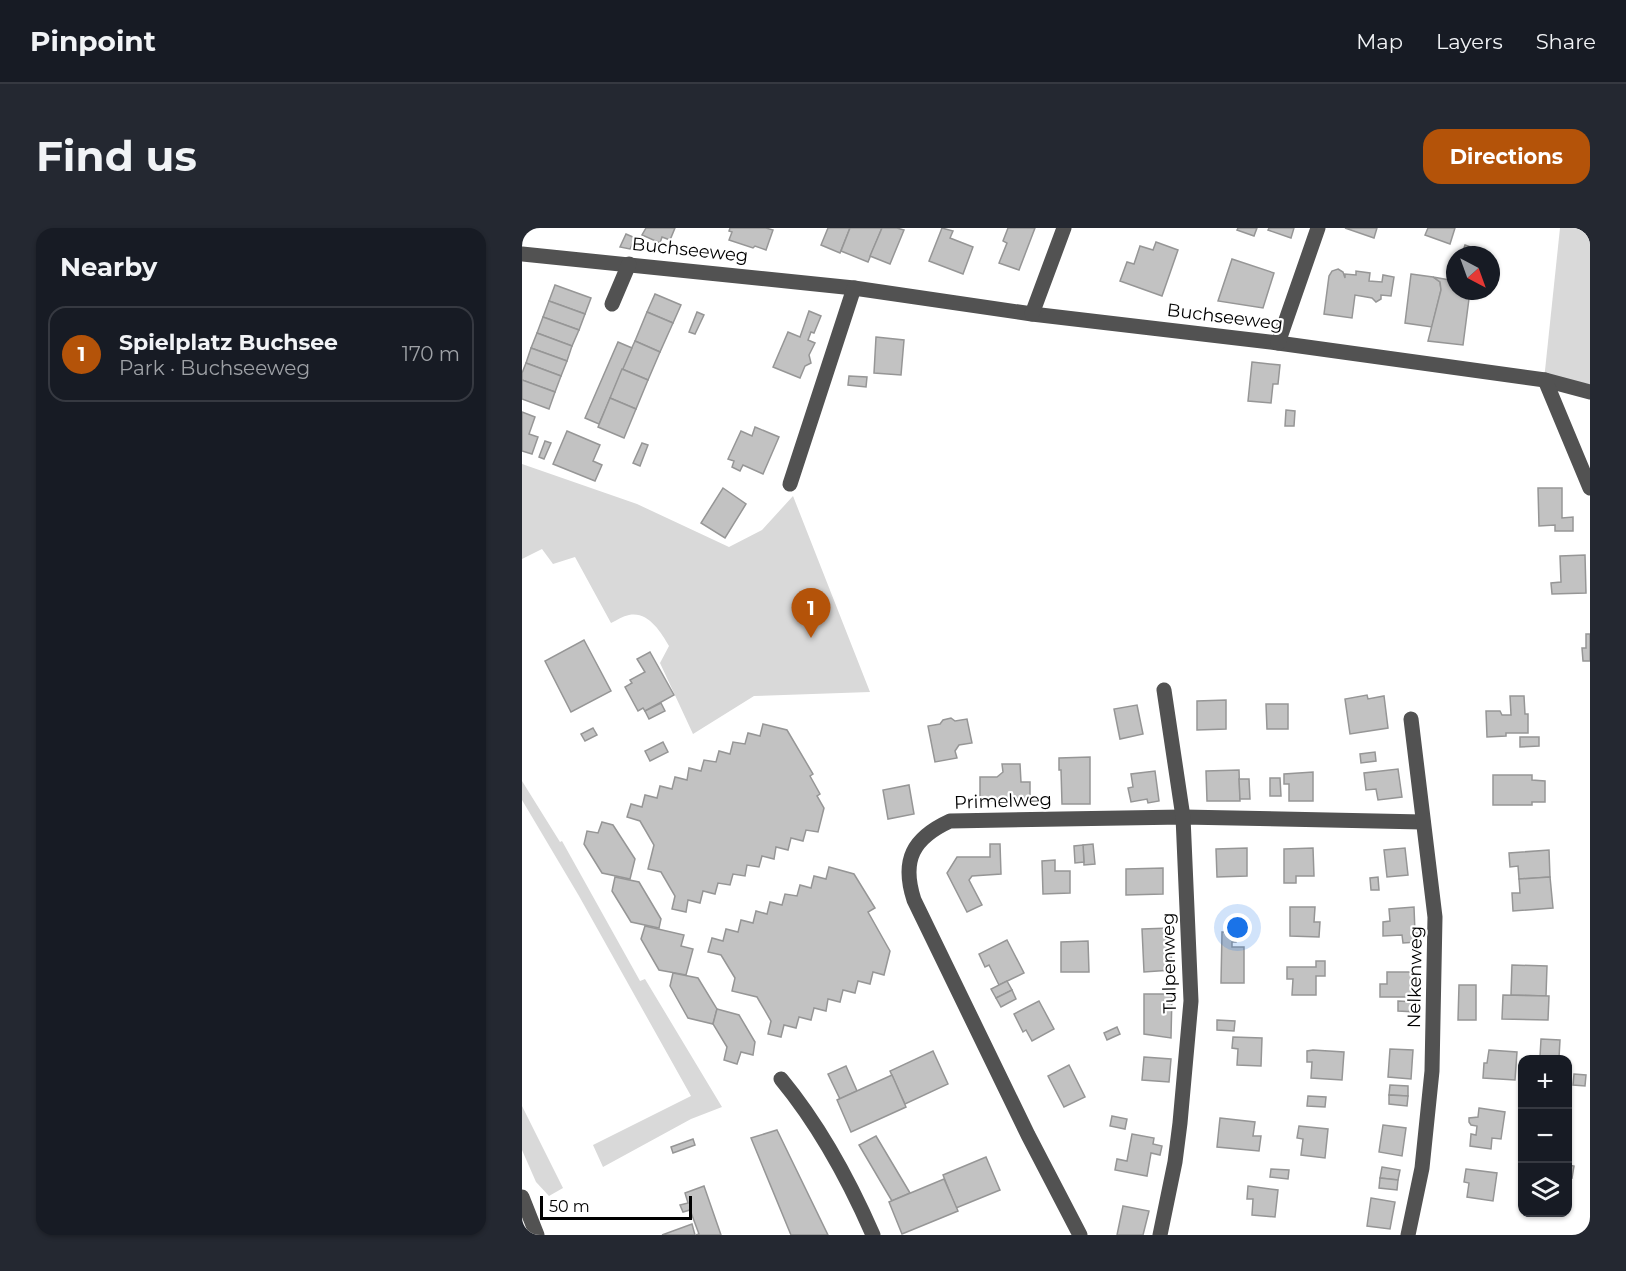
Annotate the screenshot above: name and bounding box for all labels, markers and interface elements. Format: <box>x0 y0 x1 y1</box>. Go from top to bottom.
text: Pinpoint <box>30 24 156 58</box>
text: Map <box>1356 29 1403 54</box>
text: Layers <box>1436 29 1503 54</box>
text: Share <box>1536 29 1596 54</box>
button: Directions <box>1423 129 1590 184</box>
text: Find us <box>36 130 197 182</box>
street label: Buchseeweg <box>631 233 749 267</box>
north arrow <box>1446 246 1500 300</box>
text: Nearby <box>60 251 157 283</box>
street label: Buchseeweg <box>1166 299 1284 335</box>
text: Spielplatz Buchsee <box>119 329 338 356</box>
text: 1 <box>78 342 85 366</box>
text: 170 m <box>402 342 460 366</box>
text: Park · Buchseeweg <box>119 356 310 380</box>
pin: 1 <box>792 588 830 638</box>
street label: Primelweg <box>954 788 1052 814</box>
street label: Tulpenweg <box>1157 912 1181 1014</box>
your location <box>1223 913 1252 942</box>
street label: Nelkenweg <box>1403 926 1427 1028</box>
map controls <box>1518 1055 1572 1217</box>
button: + <box>1518 1055 1572 1109</box>
button: − <box>1518 1109 1572 1163</box>
button: layers <box>1518 1163 1572 1217</box>
scale bar <box>540 1193 692 1220</box>
text: 50 m <box>549 1197 590 1216</box>

